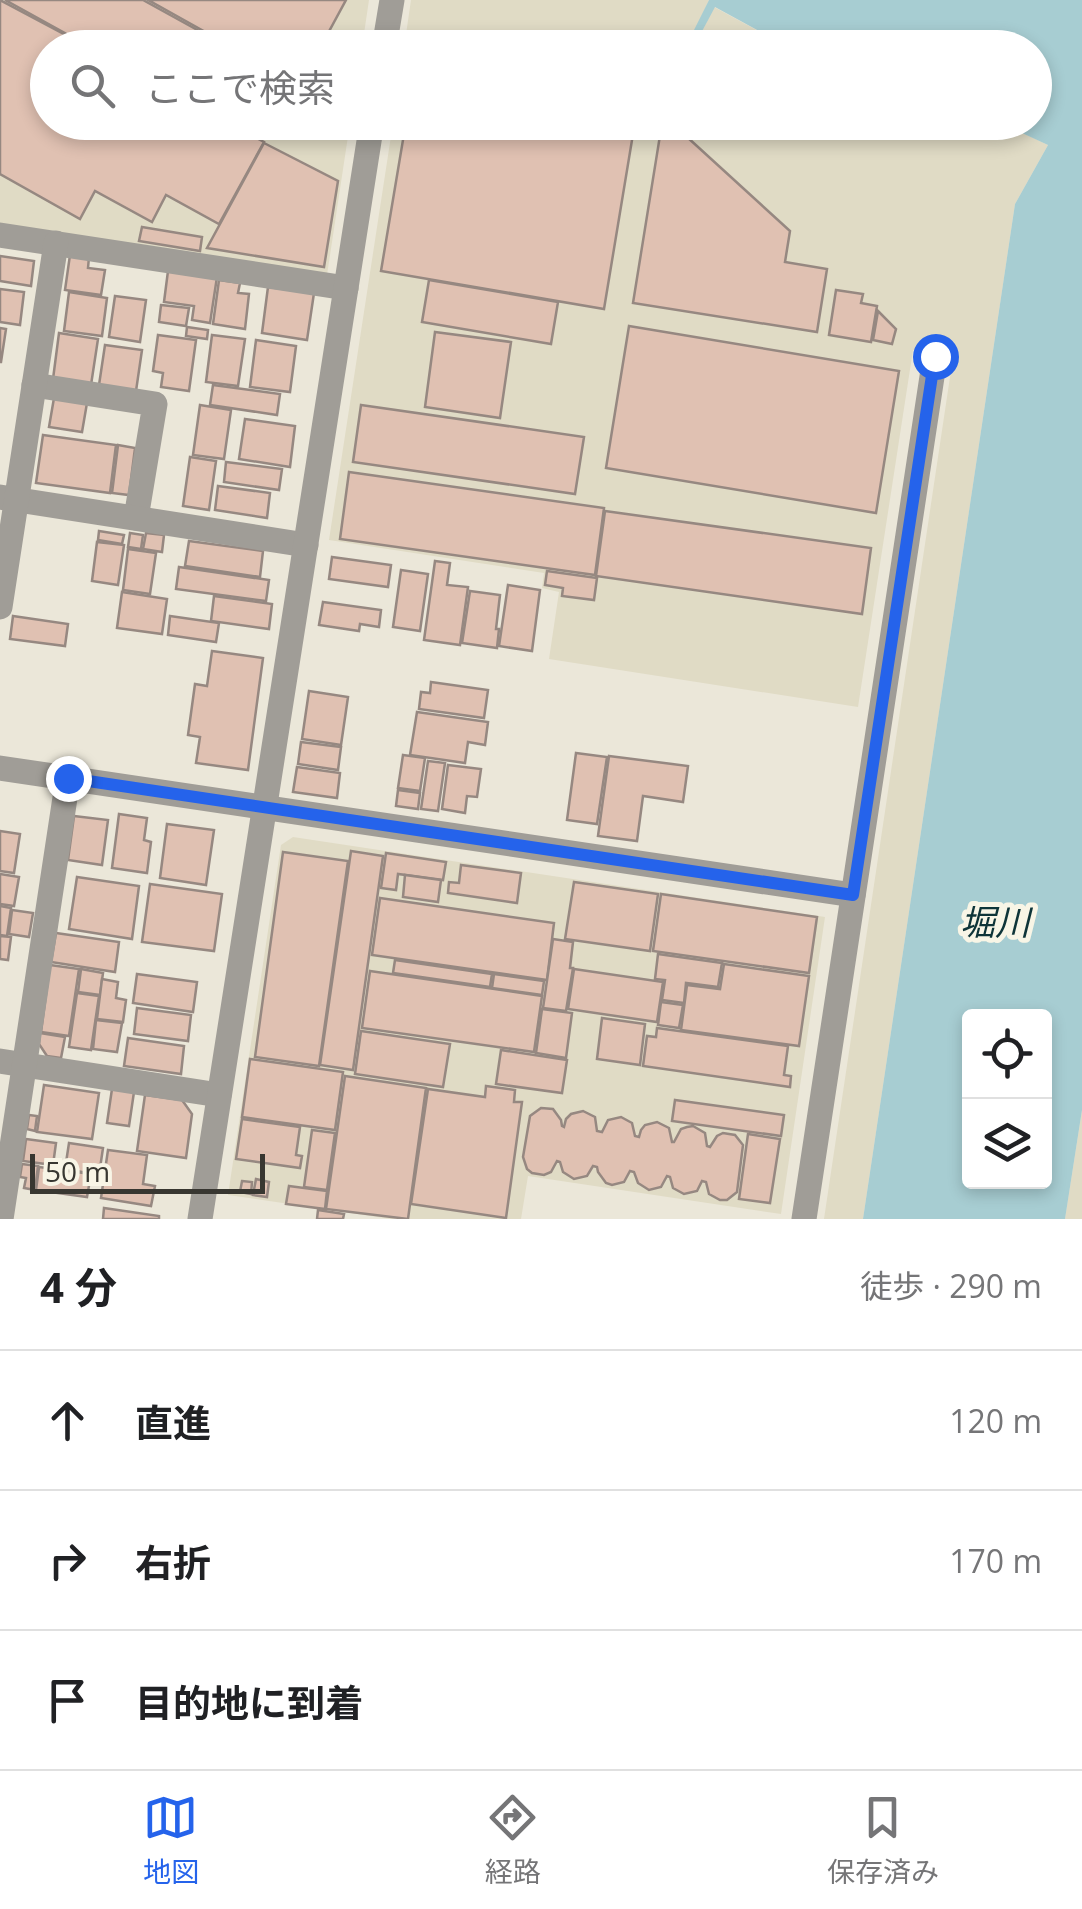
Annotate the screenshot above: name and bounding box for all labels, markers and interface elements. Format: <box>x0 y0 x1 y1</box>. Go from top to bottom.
search box <box>30 30 1052 140</box>
icon: search <box>65 58 120 113</box>
text: ここで検索 <box>145 61 335 113</box>
route start <box>913 334 959 380</box>
route end <box>46 756 92 802</box>
water label: 堀川 <box>960 898 1034 945</box>
map controls <box>962 1009 1052 1189</box>
button: locate <box>962 1009 1052 1099</box>
button: layers <box>962 1099 1052 1189</box>
scale bar <box>30 1149 265 1194</box>
text: 50 m <box>45 1152 110 1190</box>
text: 4 分 <box>40 1258 117 1315</box>
text: 徒歩 · 290 m <box>860 1264 1042 1307</box>
icon: ahead <box>40 1393 95 1448</box>
text: 直進 <box>135 1396 211 1448</box>
text: 120 m <box>949 1399 1042 1442</box>
icon: right <box>40 1533 95 1588</box>
text: 右折 <box>135 1536 211 1588</box>
text: 170 m <box>949 1539 1042 1582</box>
icon: arrive <box>40 1673 95 1728</box>
text: 目的地に到着 <box>135 1676 363 1728</box>
tab: 地図 <box>143 1790 199 1890</box>
tab: 経路 <box>485 1790 541 1890</box>
tab: 保存済み <box>827 1790 939 1890</box>

